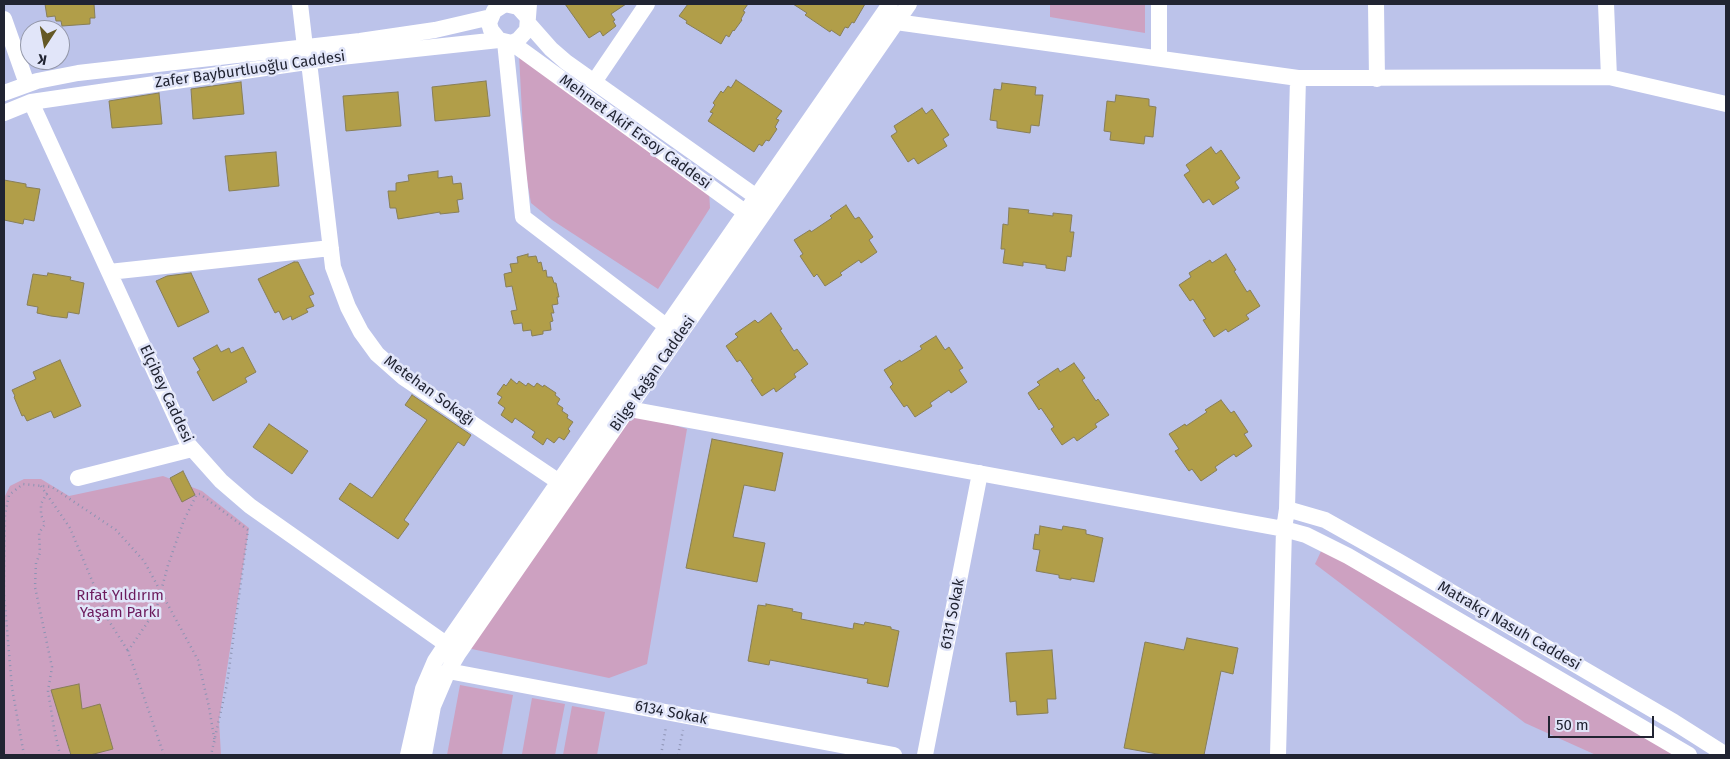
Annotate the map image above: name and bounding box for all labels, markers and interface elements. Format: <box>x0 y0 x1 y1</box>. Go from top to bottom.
north arrow <box>20 20 70 70</box>
street label: Zafer Bayburtluoğlu Caddesi <box>154 48 346 92</box>
text: K <box>36 50 48 68</box>
street label: Mehmet Akif Ersoy Caddesi <box>556 71 714 193</box>
street label: Bilge Kağan Caddesi <box>607 313 699 435</box>
street label: Elçibey Caddesi <box>135 342 197 446</box>
street label: Metehan Sokağı <box>380 352 478 430</box>
street label: 6131 Sokak <box>937 577 969 651</box>
street label: Matrakçı Nasuh Caddesi <box>1434 578 1584 674</box>
park label: Rıfat Yıldırım Yaşam Parkı <box>76 587 164 622</box>
street label: 6134 Sokak <box>633 697 709 729</box>
scale bar <box>1550 706 1656 738</box>
text: 50 m <box>1556 716 1589 734</box>

